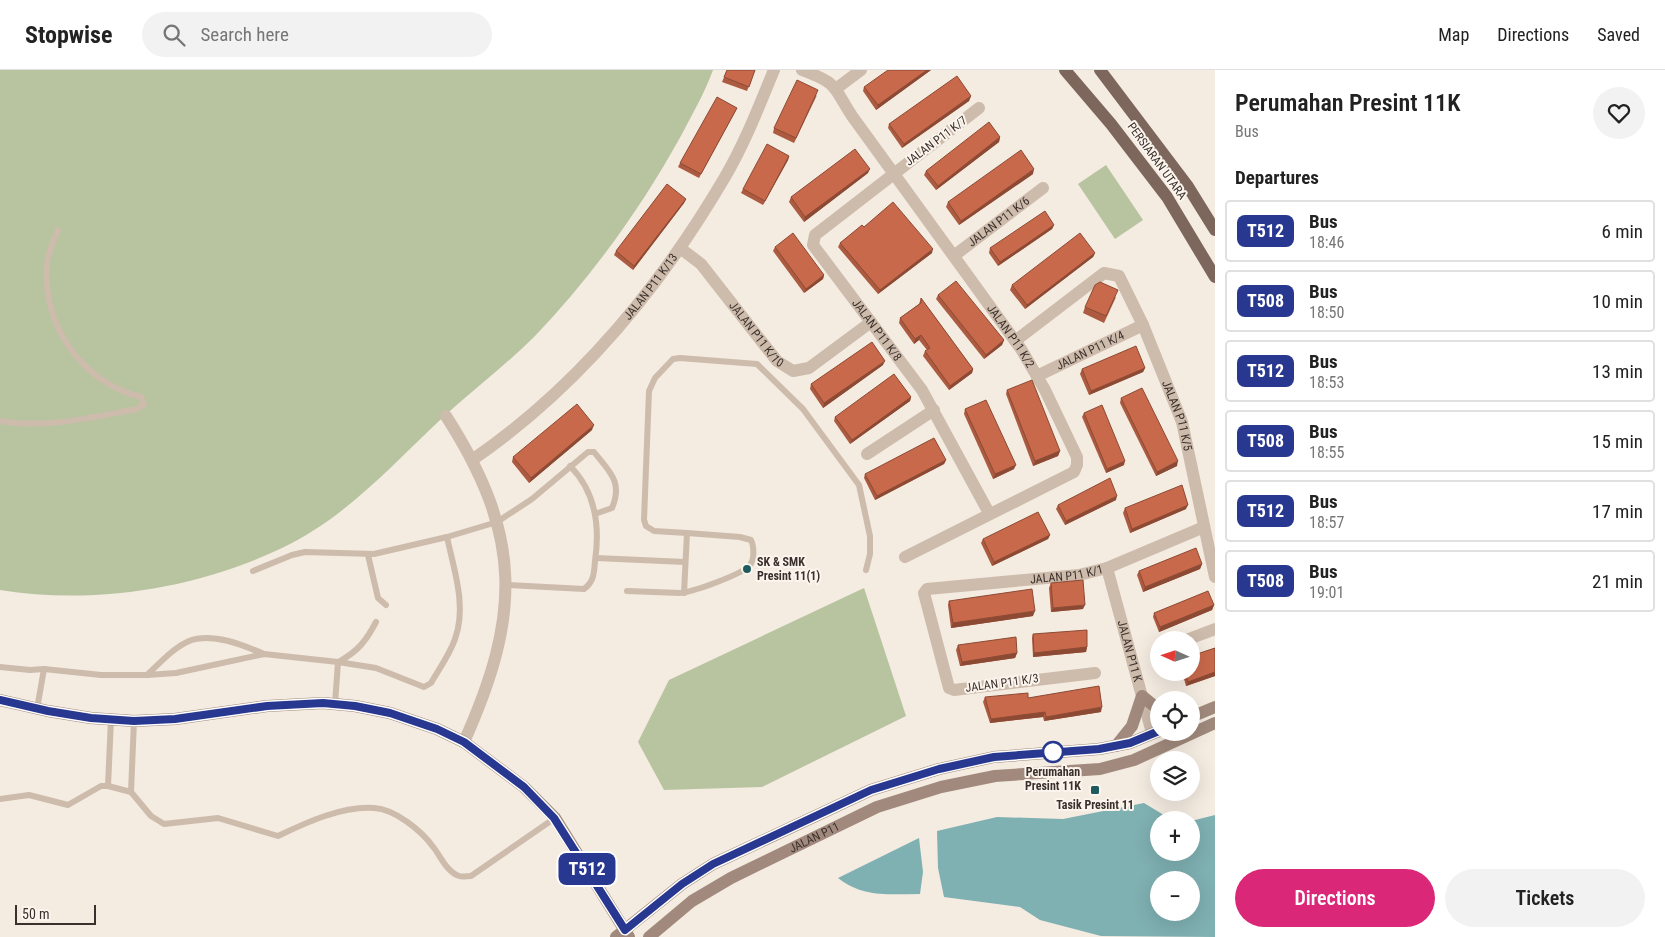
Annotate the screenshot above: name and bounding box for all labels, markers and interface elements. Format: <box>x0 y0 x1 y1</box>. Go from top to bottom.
search box <box>142 12 492 57</box>
text: Stopwise <box>25 21 112 49</box>
icon: search <box>160 21 188 49</box>
text: Search here <box>200 23 289 46</box>
text: Map <box>1438 24 1469 45</box>
text: Directions <box>1497 24 1569 45</box>
text: Saved <box>1597 24 1640 45</box>
button: heart <box>1593 87 1645 139</box>
text: Perumahan Presint 11K <box>1235 89 1460 117</box>
street label: JALAN P11 K/7 <box>902 113 970 169</box>
street label: PERSIARAN UTARA <box>1124 120 1190 202</box>
text: Bus <box>1235 122 1259 141</box>
text: Departures <box>1235 166 1319 189</box>
street label: JALAN P11 K/6 <box>965 194 1032 250</box>
text: Bus <box>1309 210 1338 233</box>
text: T512 <box>1247 220 1284 241</box>
text: 6 min <box>1601 220 1643 243</box>
text: 18:46 <box>1309 233 1344 252</box>
street label: JALAN P11 K/13 <box>621 251 681 323</box>
text: Bus <box>1309 280 1338 303</box>
text: T508 <box>1247 290 1284 311</box>
text: 10 min <box>1592 290 1643 313</box>
street label: JALAN P11 K/8 <box>849 296 905 364</box>
street label: JALAN P11 K/10 <box>726 299 786 370</box>
street label: JALAN P11 K/2 <box>984 302 1037 370</box>
text: 18:50 <box>1309 303 1344 322</box>
street label: JALAN P11 K/4 <box>1054 328 1127 373</box>
text: Bus <box>1309 350 1338 373</box>
text: T512 <box>1247 360 1284 381</box>
text: 13 min <box>1592 360 1643 383</box>
text: 18:53 <box>1309 373 1344 392</box>
street label: JALAN P11 K/5 <box>1159 378 1195 452</box>
text: Bus <box>1309 420 1338 443</box>
text: T508 <box>1247 430 1284 451</box>
text: 15 min <box>1592 430 1643 453</box>
text: 18:55 <box>1309 443 1344 462</box>
text: Bus <box>1309 490 1338 513</box>
text: T512 <box>1247 500 1284 521</box>
text: 17 min <box>1592 500 1643 523</box>
text: 18:57 <box>1309 513 1344 532</box>
place label: SK & SMK Presint 11(1) <box>757 555 820 583</box>
text: Bus <box>1309 560 1338 583</box>
street label: JALAN P11 K/1 <box>1029 562 1105 586</box>
marker: SK & SMK Presint 11(1) <box>741 563 753 575</box>
text: T508 <box>1247 570 1284 591</box>
text: 21 min <box>1592 570 1643 593</box>
text: 19:01 <box>1309 583 1344 602</box>
street label: JALAN P11 K <box>1115 619 1145 684</box>
north arrow <box>1150 631 1200 681</box>
map controls <box>1150 631 1200 921</box>
street label: JALAN P11 K/3 <box>965 671 1040 695</box>
button: locate <box>1150 691 1200 741</box>
marker: Perumahan Presint 11K <box>1042 741 1064 763</box>
button: layers <box>1150 751 1200 801</box>
place label: Perumahan Presint 11K <box>1025 765 1081 793</box>
marker: Tasik Presint 11 <box>1089 784 1101 796</box>
place label: Tasik Presint 11 <box>1056 798 1134 812</box>
button: + <box>1150 811 1200 861</box>
street label: JALAN P11 <box>787 819 842 856</box>
line badge: T512 <box>552 853 622 885</box>
text: T512 <box>568 858 606 879</box>
button: Directions <box>1235 869 1435 927</box>
button: Tickets <box>1445 869 1645 927</box>
button: − <box>1150 871 1200 921</box>
scale bar <box>15 902 96 925</box>
text: 50 m <box>22 906 50 922</box>

